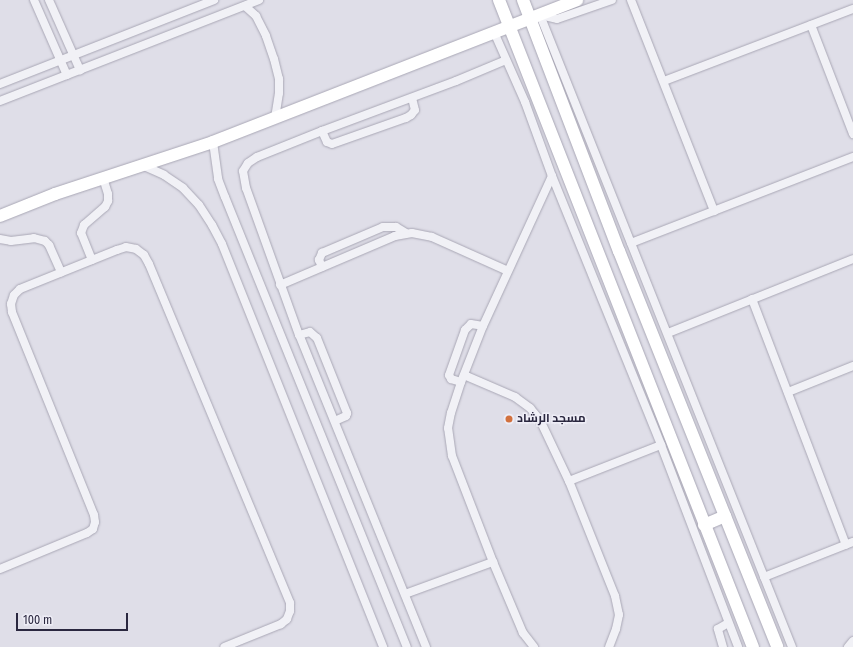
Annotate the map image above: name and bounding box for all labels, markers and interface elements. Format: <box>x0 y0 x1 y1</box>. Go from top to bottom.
place label: مسجد الرشاد <box>517 412 586 426</box>
marker: مسجد الرشاد <box>504 414 514 424</box>
scale bar <box>18 605 130 631</box>
text: 100 m <box>23 613 52 627</box>

